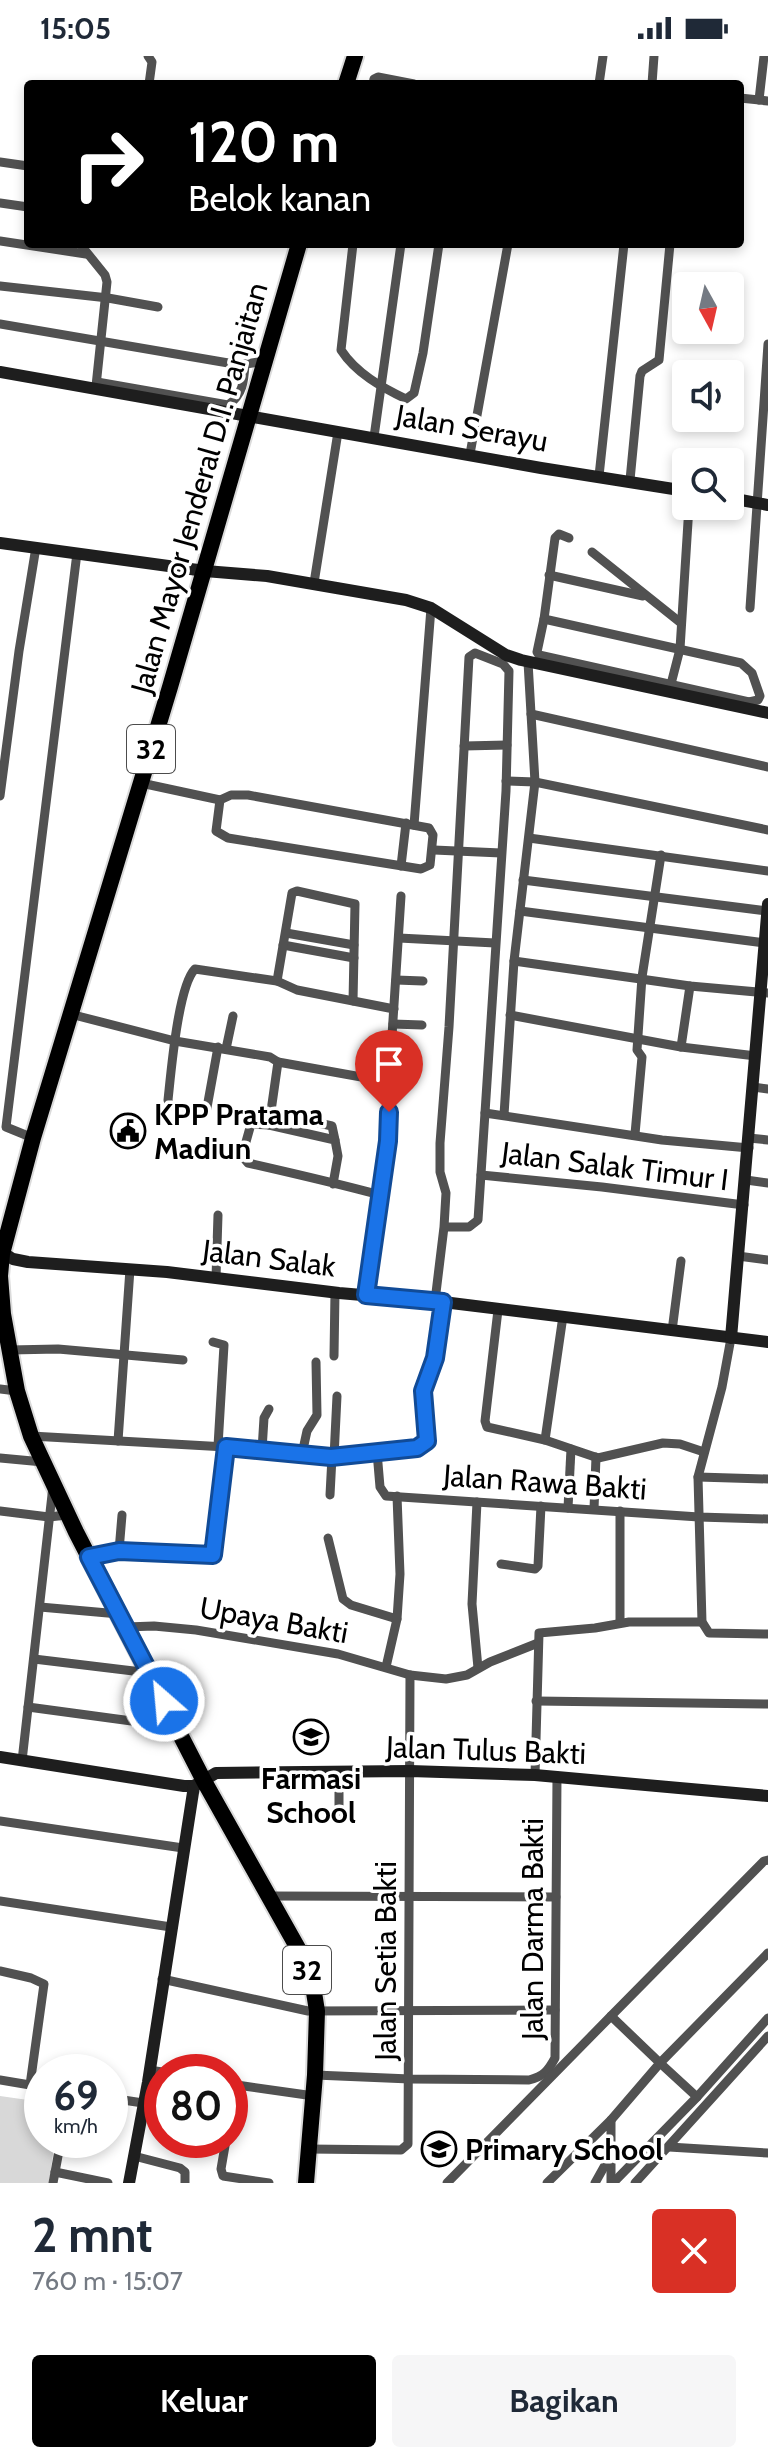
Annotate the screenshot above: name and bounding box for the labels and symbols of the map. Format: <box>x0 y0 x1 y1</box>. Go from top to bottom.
north arrow <box>672 272 744 344</box>
street label: Jalan Mayor Jenderal D.I. Panjaitan <box>122 278 275 699</box>
street label: Jalan Serayu <box>392 396 551 460</box>
road number: 32 <box>127 725 175 773</box>
pin <box>355 1030 423 1112</box>
place label: KPP Pratama Madiun <box>154 1096 324 1167</box>
public building icon: KPP Pratama Madiun <box>109 1112 147 1150</box>
street label: Jalan Salak Timur I <box>498 1134 731 1198</box>
street label: Jalan Salak <box>199 1231 338 1285</box>
street label: Jalan Rawa Bakti <box>441 1456 648 1508</box>
street label: Upaya Bakti <box>197 1589 351 1651</box>
position arrow <box>122 1659 206 1743</box>
school or university icon: Farmasi School <box>292 1718 330 1756</box>
street label: Jalan Tulus Bakti <box>384 1728 587 1772</box>
place label: Farmasi School <box>261 1760 361 1831</box>
street label: Jalan Darma Bakti <box>514 1818 551 2041</box>
street label: Jalan Setia Bakti <box>367 1861 404 2062</box>
road number: 32 <box>283 1946 331 1994</box>
speed limit sign: 80 <box>144 2054 248 2158</box>
school or university icon: Primary School <box>420 2130 458 2168</box>
place label: Primary School <box>465 2131 663 2168</box>

